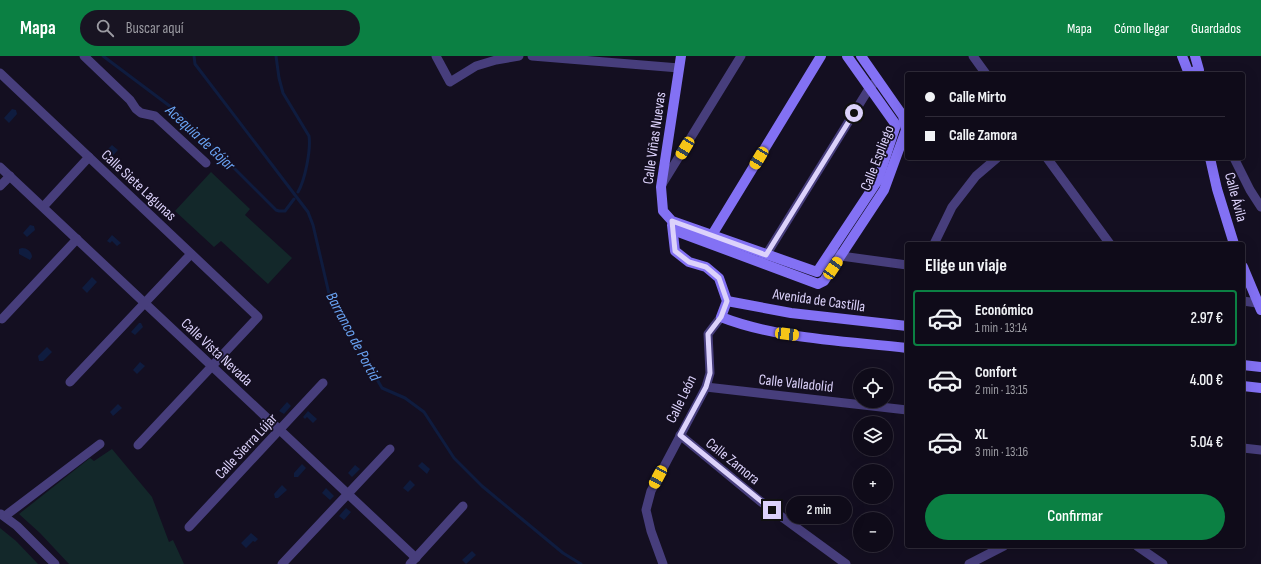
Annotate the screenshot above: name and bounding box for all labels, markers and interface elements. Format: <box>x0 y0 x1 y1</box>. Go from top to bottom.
search box <box>80 10 360 46</box>
text: Mapa <box>20 17 56 40</box>
icon: search <box>94 17 116 39</box>
text: Buscar aquí <box>126 19 183 38</box>
text: Mapa <box>1067 20 1092 37</box>
text: Cómo llegar <box>1114 20 1169 37</box>
text: Guardados <box>1191 20 1241 37</box>
text: Calle Mirto <box>949 88 1006 107</box>
street label: Calle Viñas Nuevas <box>639 91 670 185</box>
water label: Acequia de Gójar <box>161 101 239 175</box>
route start <box>845 104 863 122</box>
street label: Calle Espliego <box>856 123 899 194</box>
text: Calle Zamora <box>949 126 1017 145</box>
car <box>674 135 696 161</box>
car <box>748 145 770 171</box>
street label: Calle Siete Lagunas <box>97 146 180 225</box>
street label: Calle Ávila <box>1220 170 1251 224</box>
car <box>821 255 845 281</box>
text: Elige un viaje <box>925 255 1007 276</box>
street label: Avenida de Castilla <box>770 284 867 316</box>
water label: Barranco de Portid <box>321 289 384 385</box>
icon: car <box>927 300 963 336</box>
text: Económico <box>975 301 1033 320</box>
text: 2.97 € <box>1191 309 1223 328</box>
street label: Calle Vista Nevada <box>177 314 257 391</box>
text: 1 min · 13:14 <box>975 320 1027 336</box>
car <box>774 327 800 341</box>
icon: car <box>927 362 963 398</box>
text: Confort <box>975 363 1017 382</box>
map controls <box>853 368 893 552</box>
button: locate <box>853 368 893 408</box>
street label: Calle Valladolid <box>758 370 834 397</box>
text: 4.00 € <box>1190 371 1223 390</box>
street label: Calle León <box>662 372 701 426</box>
text: 2 min · 13:15 <box>975 382 1028 398</box>
street label: Calle Sierra Lújar <box>211 409 282 483</box>
button: layers <box>853 416 893 456</box>
icon: car <box>927 424 963 460</box>
text: XL <box>975 425 988 444</box>
text: 5.04 € <box>1190 433 1223 452</box>
street label: Calle Zamora <box>702 434 764 489</box>
text: 3 min · 13:16 <box>975 444 1028 460</box>
car <box>647 464 669 490</box>
button: + <box>853 464 893 504</box>
button: Confirmar <box>925 494 1225 540</box>
callout: 2 min <box>786 496 852 524</box>
route end <box>763 501 781 519</box>
text: 2 min <box>807 502 831 518</box>
button: − <box>853 512 893 552</box>

